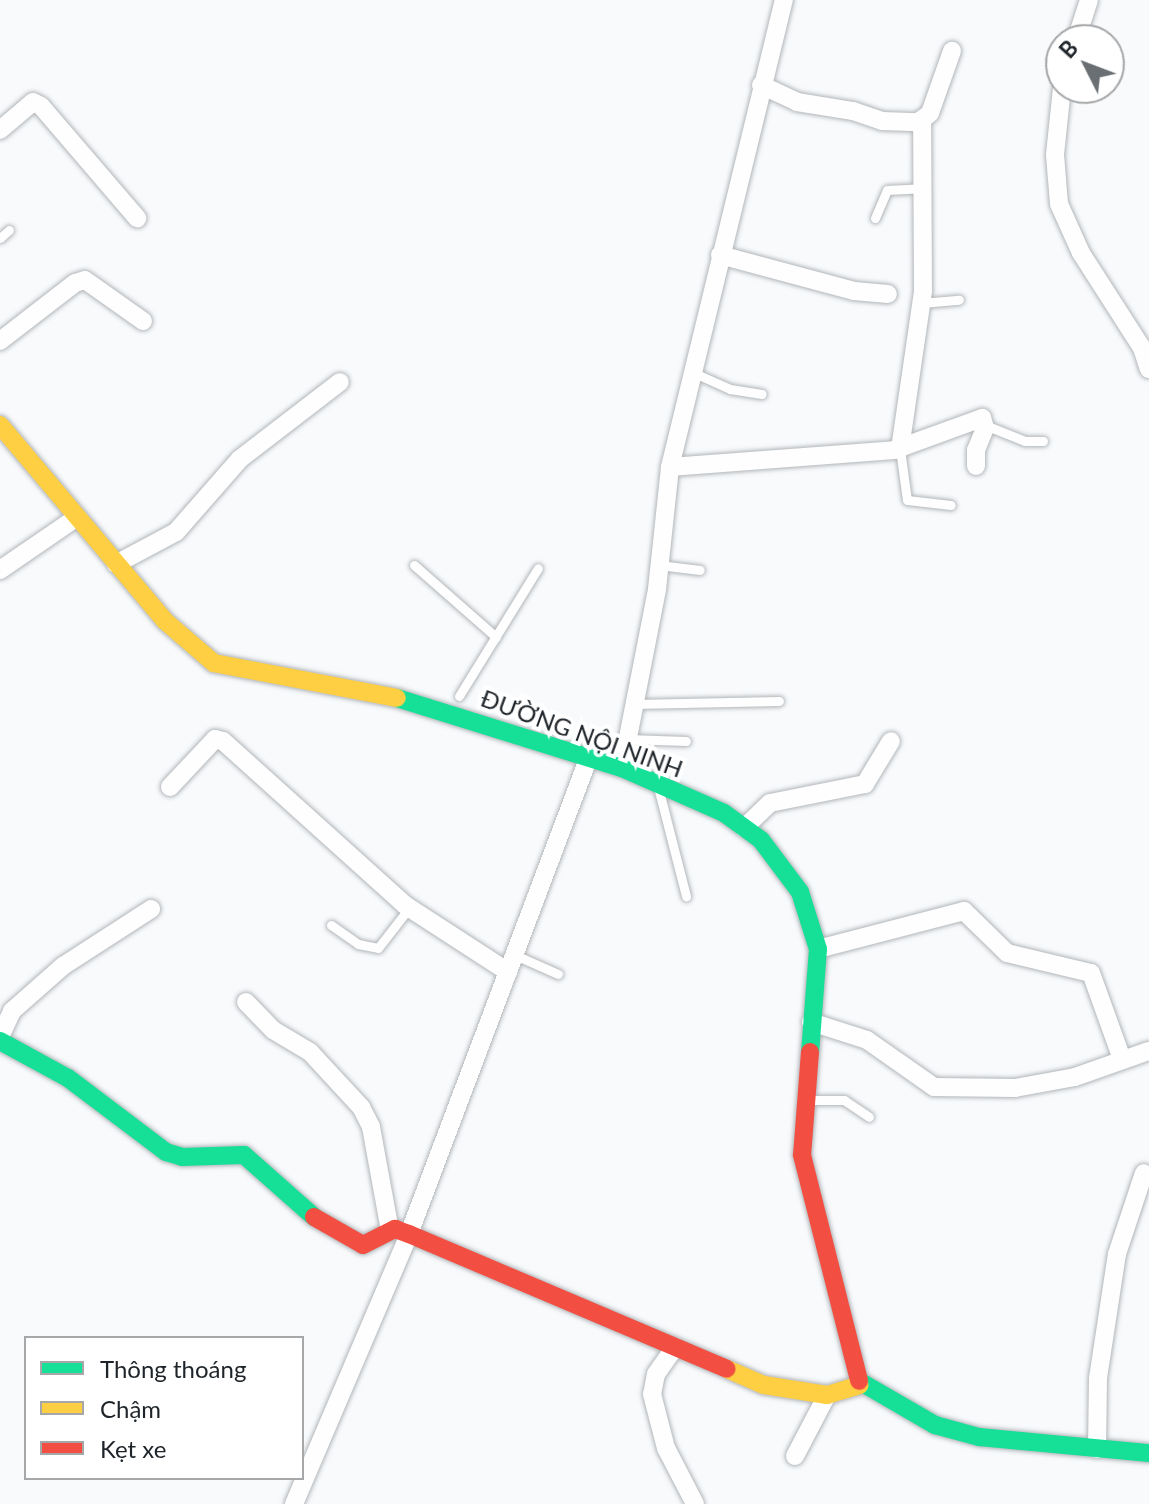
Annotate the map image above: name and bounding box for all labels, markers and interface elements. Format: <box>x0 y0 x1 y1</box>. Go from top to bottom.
north arrow <box>1045 24 1125 104</box>
text: B <box>1053 35 1083 63</box>
street label: ĐƯỜNG NỘI NINH <box>477 683 687 783</box>
legend <box>24 1336 304 1480</box>
text: Thông thoáng <box>100 1354 246 1383</box>
text: Chậm <box>100 1394 161 1423</box>
text: Kẹt xe <box>100 1434 166 1463</box>

